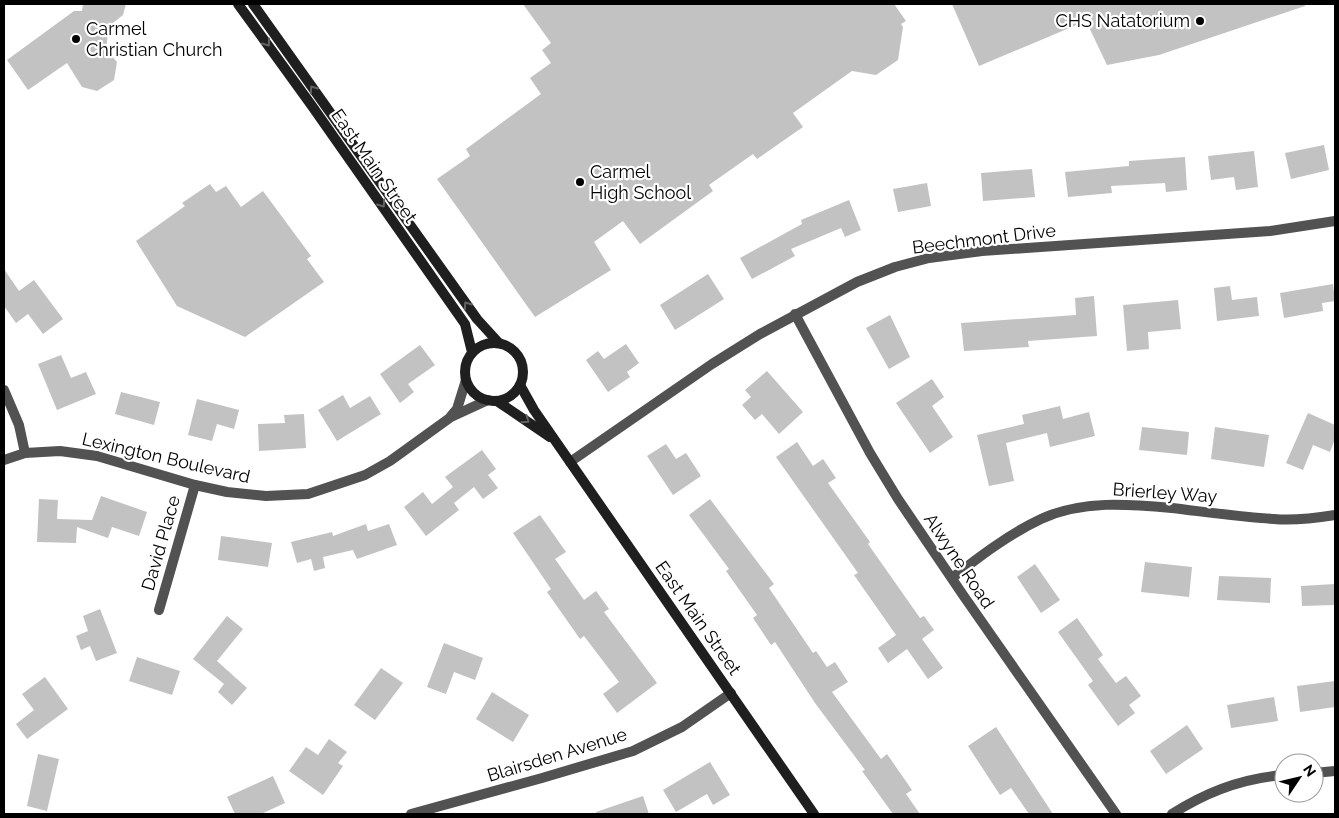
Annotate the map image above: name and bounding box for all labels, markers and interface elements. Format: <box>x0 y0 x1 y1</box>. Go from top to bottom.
place label: CHS Natatorium <box>1055 10 1190 31</box>
marker: CHS Natatorium <box>1194 15 1206 27</box>
place label: Carmel Christian Church <box>86 18 223 60</box>
marker: Carmel Christian Church <box>70 33 82 45</box>
one-way arrow <box>261 37 270 47</box>
one-way arrow <box>310 85 319 94</box>
street label: East Main Street <box>327 105 422 227</box>
place label: Carmel High School <box>590 161 691 203</box>
marker: Carmel High School <box>574 176 586 188</box>
one-way arrow <box>376 198 385 208</box>
street label: Beechmont Drive <box>911 219 1057 258</box>
one-way arrow <box>464 301 473 311</box>
one-way arrow <box>521 414 530 424</box>
street label: Lexington Boulevard <box>80 428 252 487</box>
street label: Brierley Way <box>1112 478 1218 507</box>
street label: David Place <box>137 493 184 593</box>
street label: Alwyne Road <box>920 509 999 612</box>
street label: East Main Street <box>651 557 746 679</box>
street label: Blairsden Avenue <box>484 723 630 786</box>
north arrow <box>1274 753 1324 803</box>
text: N <box>1300 762 1319 780</box>

